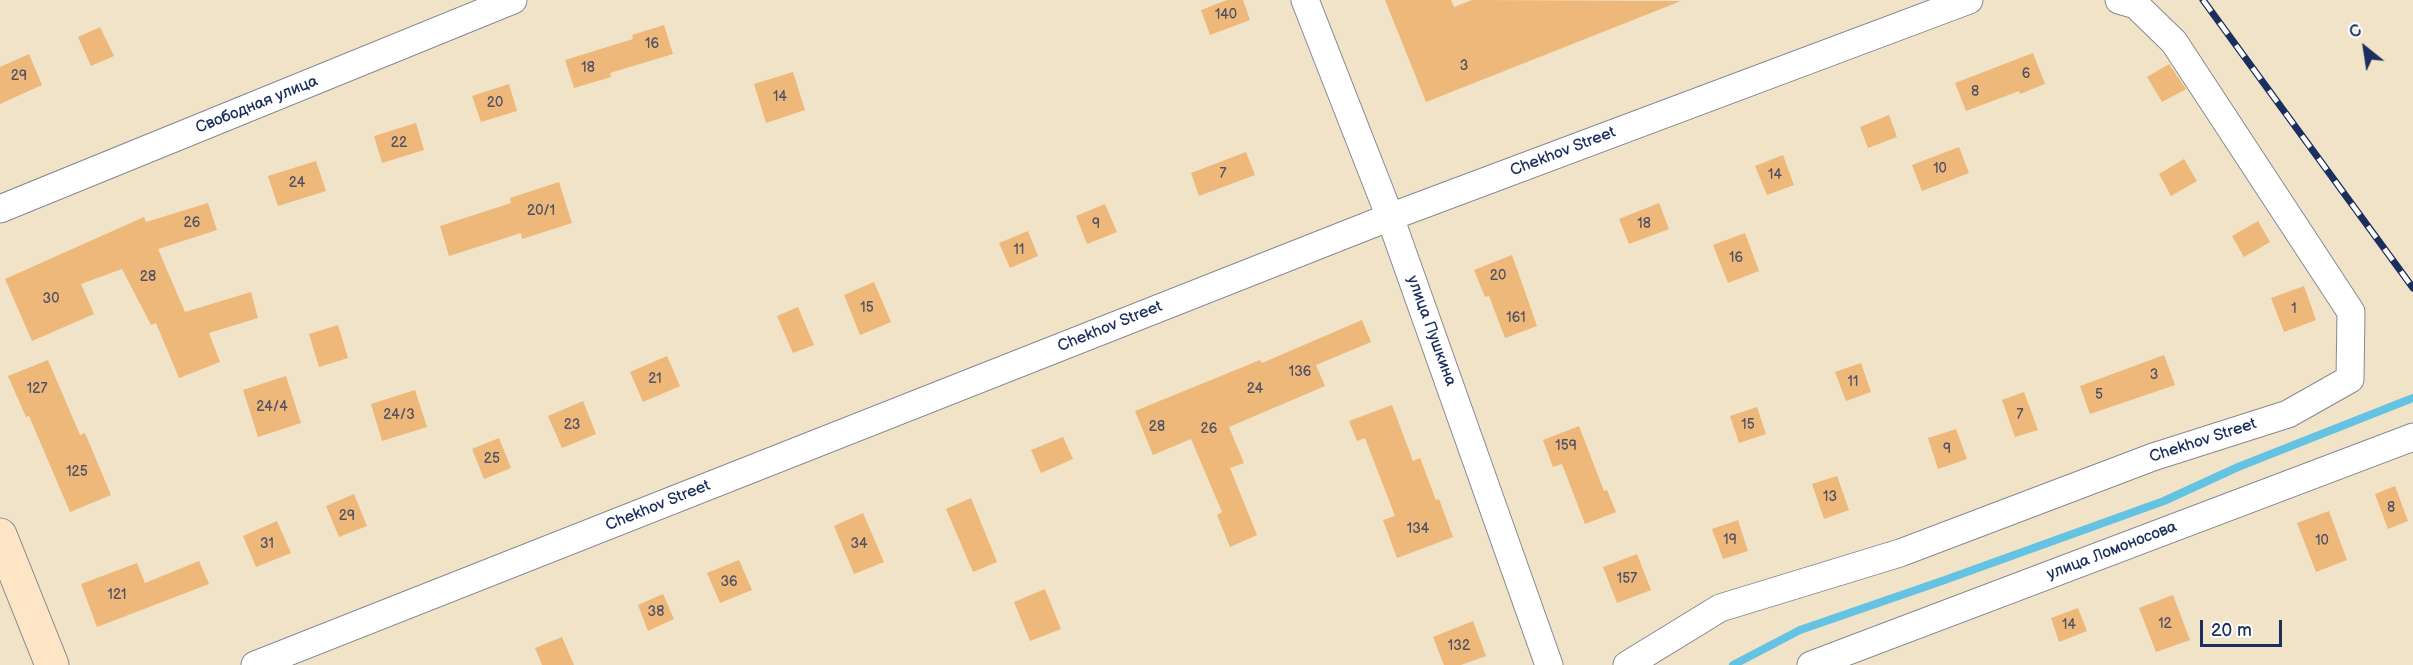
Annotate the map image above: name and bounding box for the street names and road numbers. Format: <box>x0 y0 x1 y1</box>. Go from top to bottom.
street label: Свободная улица <box>193 72 321 138</box>
street label: Chekhov Street <box>1508 123 1618 181</box>
street label: улица Пушкина <box>1402 273 1460 389</box>
street label: Chekhov Street <box>1055 297 1165 357</box>
street label: Chekhov Street <box>2147 415 2259 467</box>
street label: Chekhov Street <box>603 476 713 536</box>
street label: улица Ломоносова <box>2044 517 2180 585</box>

